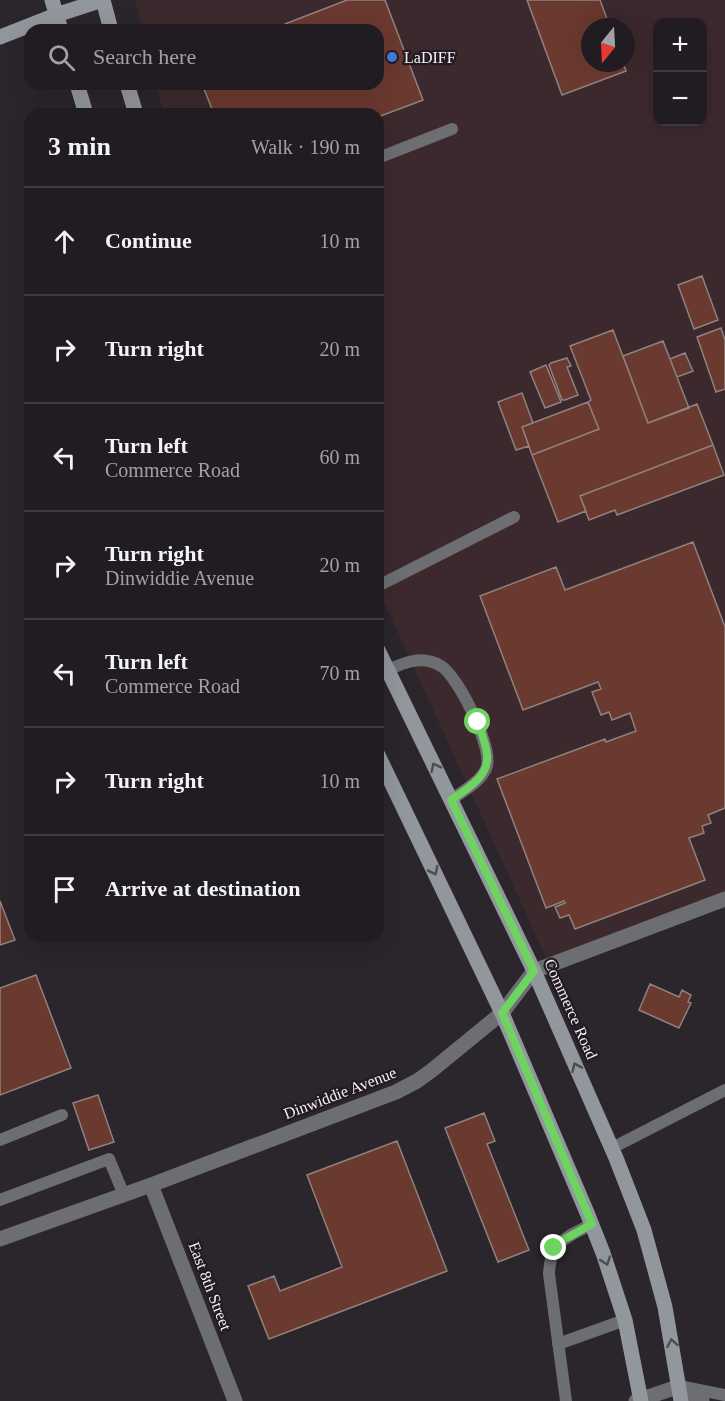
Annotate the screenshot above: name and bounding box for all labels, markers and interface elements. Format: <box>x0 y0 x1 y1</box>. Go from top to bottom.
north arrow <box>581 18 635 72</box>
map controls <box>653 18 707 126</box>
button: + <box>653 18 707 72</box>
search box <box>24 24 384 90</box>
icon: search <box>45 41 78 74</box>
text: Search here <box>93 44 196 69</box>
place label: LaDIFF <box>404 49 456 66</box>
marker: LaDIFF <box>385 50 399 64</box>
button: − <box>653 72 707 126</box>
text: 3 min <box>48 132 111 161</box>
text: Walk · 190 m <box>251 136 360 158</box>
icon: ahead <box>48 225 81 258</box>
text: Continue <box>105 228 192 253</box>
text: 10 m <box>319 230 360 252</box>
icon: right <box>48 333 81 366</box>
text: Turn right <box>105 336 204 361</box>
text: 20 m <box>319 338 360 360</box>
text: Turn left <box>105 433 188 458</box>
icon: left <box>48 441 81 474</box>
text: 60 m <box>319 446 360 468</box>
text: Commerce Road <box>105 459 240 481</box>
text: Turn right <box>105 541 204 566</box>
icon: right <box>48 549 81 582</box>
text: 20 m <box>319 554 360 576</box>
text: Dinwiddie Avenue <box>105 567 254 589</box>
text: Turn left <box>105 649 188 674</box>
icon: left <box>48 657 81 690</box>
text: 70 m <box>319 662 360 684</box>
text: Commerce Road <box>105 675 240 697</box>
route start <box>464 708 490 734</box>
one-way arrow <box>431 763 443 774</box>
icon: right <box>48 765 81 798</box>
text: Turn right <box>105 768 204 793</box>
text: 10 m <box>319 770 360 792</box>
one-way arrow <box>426 865 438 876</box>
icon: arrive <box>48 873 81 906</box>
text: Arrive at destination <box>105 876 301 901</box>
street label: Commerce Road <box>541 956 601 1062</box>
one-way arrow <box>572 1062 584 1073</box>
street label: Dinwiddie Avenue <box>281 1064 399 1122</box>
route end <box>540 1234 566 1260</box>
street label: East 8th Street <box>185 1239 235 1333</box>
one-way arrow <box>598 1255 611 1266</box>
one-way arrow <box>667 1339 679 1348</box>

